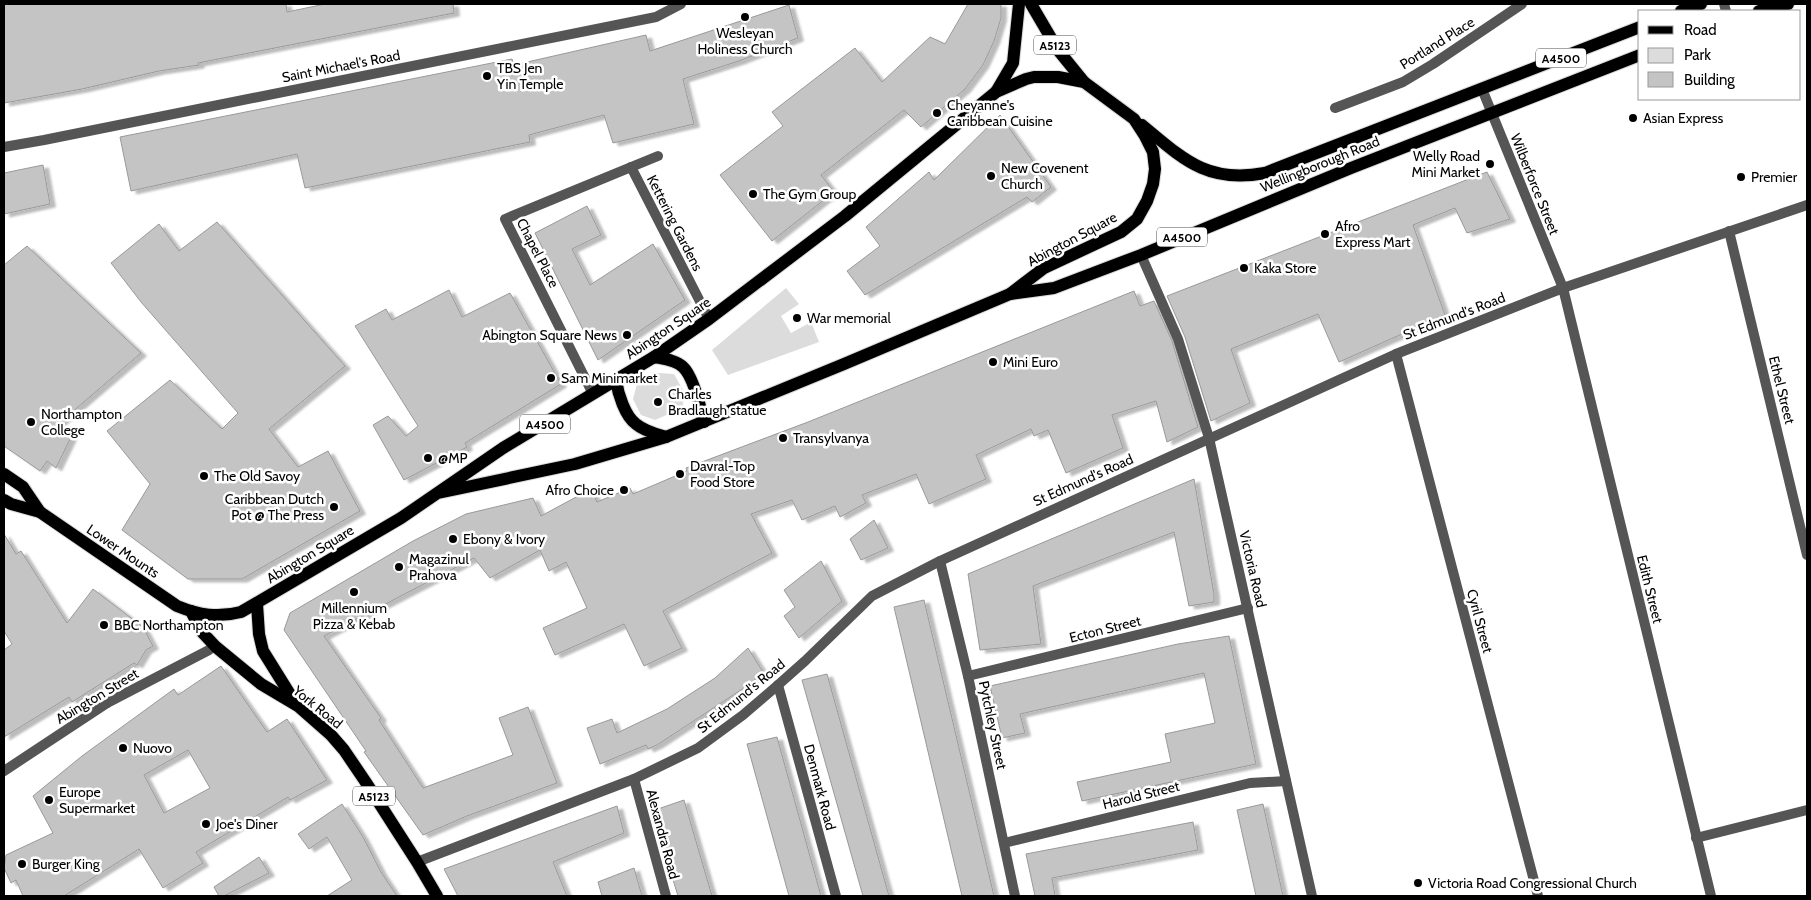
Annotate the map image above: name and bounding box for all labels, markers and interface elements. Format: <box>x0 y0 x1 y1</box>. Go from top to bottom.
legend <box>1638 10 1801 100</box>
marker: Wesleyan Holiness Church <box>739 11 751 23</box>
street label: Portland Place <box>1396 13 1478 73</box>
text: Road <box>1684 21 1717 39</box>
place label: Wesleyan Holiness Church <box>697 24 793 58</box>
road number: A5123 <box>1034 36 1076 54</box>
street label: Saint Michael's Road <box>280 46 402 86</box>
text: Park <box>1684 46 1711 64</box>
road number: A4500 <box>1536 48 1586 68</box>
place label: TBS Jen Yin Temple <box>496 59 563 93</box>
marker: TBS Jen Yin Temple <box>481 70 493 82</box>
text: Building <box>1684 71 1735 89</box>
place label: Cheyanne's Caribbean Cuisine <box>947 96 1053 130</box>
marker: Cheyanne's Caribbean Cuisine <box>931 107 943 119</box>
place label: Asian Express <box>1643 109 1723 127</box>
marker: Asian Express <box>1627 112 1639 124</box>
street label: Wilberforce Street <box>1506 131 1564 238</box>
street label: Wellingborough Road <box>1258 132 1382 196</box>
place label: Welly Road Mini Market <box>1412 147 1480 181</box>
marker: Welly Road Mini Market <box>1484 158 1496 170</box>
place label: New Covenent Church <box>1001 159 1089 193</box>
place label: Premier <box>1751 168 1798 186</box>
marker: New Covenent Church <box>985 170 997 182</box>
marker: Premier <box>1735 171 1747 183</box>
street label: Kettering Gardens <box>643 172 707 274</box>
place label: The Gym Group <box>763 185 857 203</box>
marker: The Gym Group <box>747 188 759 200</box>
street label: Abington Square <box>1024 208 1120 270</box>
street label: Chapel Place <box>513 215 563 291</box>
place label: Afro Express Mart <box>1335 217 1411 251</box>
road number: A4500 <box>1157 228 1207 246</box>
marker: Afro Express Mart <box>1319 228 1331 240</box>
place label: Kaka Store <box>1254 259 1316 277</box>
marker: Kaka Store <box>1238 262 1250 274</box>
street label: St Edmund's Road <box>1400 288 1508 344</box>
street label: Abington Square <box>622 293 714 363</box>
place label: War memorial <box>807 309 892 327</box>
marker: War memorial <box>791 312 803 324</box>
place label: Abington Square News <box>482 326 617 344</box>
marker: Abington Square News <box>621 329 633 341</box>
place label: Mini Euro <box>1003 353 1058 371</box>
street label: Ethel Street <box>1765 354 1799 426</box>
marker: Mini Euro <box>987 356 999 368</box>
place label: Sam Minimarket <box>561 369 658 387</box>
marker: Sam Minimarket <box>545 372 557 384</box>
place label: Charles Bradlaugh statue <box>668 385 766 419</box>
marker: Charles Bradlaugh statue <box>652 396 664 408</box>
place label: Northampton College <box>41 405 122 439</box>
road number: A4500 <box>520 414 570 434</box>
marker: Northampton College <box>25 416 37 428</box>
place label: Transylvanya <box>793 429 869 447</box>
marker: Transylvanya <box>777 432 789 444</box>
place label: @MP <box>438 449 467 467</box>
street label: St Edmund's Road <box>1030 450 1136 510</box>
marker: @MP <box>422 452 434 464</box>
place label: Davral-Top Food Store <box>690 457 755 491</box>
place label: The Old Savoy <box>214 467 300 485</box>
marker: Davral-Top Food Store <box>674 468 686 480</box>
marker: The Old Savoy <box>198 470 210 482</box>
place label: Afro Choice <box>546 481 614 499</box>
marker: Afro Choice <box>618 484 630 496</box>
place label: Caribbean Dutch Pot @ The Press <box>225 490 324 524</box>
marker: Caribbean Dutch Pot @ The Press <box>328 501 340 513</box>
street label: Lower Mounts <box>83 520 163 582</box>
street label: Abington Square <box>263 521 357 587</box>
street label: Victoria Road <box>1235 529 1271 609</box>
place label: Ebony & Ivory <box>463 530 545 548</box>
marker: Ebony & Ivory <box>447 533 459 545</box>
place label: Magazinul Prahova <box>409 550 469 584</box>
street label: Edith Street <box>1633 553 1667 625</box>
marker: Magazinul Prahova <box>393 561 405 573</box>
marker: Millennium Pizza & Kebab <box>348 586 360 598</box>
street label: Cyril Street <box>1463 587 1497 655</box>
place label: Millennium Pizza & Kebab <box>313 599 395 633</box>
street label: Ecton Street <box>1067 611 1143 647</box>
place label: BBC Northampton <box>114 616 224 634</box>
marker: BBC Northampton <box>98 619 110 631</box>
street label: St Edmund's Road <box>693 655 789 737</box>
street label: Abington Street <box>52 664 142 728</box>
street label: Pytchley Street <box>975 679 1011 771</box>
street label: York Road <box>289 681 346 732</box>
place label: Nuovo <box>133 739 172 757</box>
marker: Nuovo <box>117 742 129 754</box>
street label: Denmark Road <box>800 742 840 832</box>
street label: Harold Street <box>1101 777 1182 813</box>
place label: Europe Supermarket <box>59 783 135 817</box>
road number: A5123 <box>353 786 395 806</box>
street label: Alexandra Road <box>642 787 684 881</box>
marker: Europe Supermarket <box>43 794 55 806</box>
place label: Joe's Diner <box>215 815 278 833</box>
marker: Joe's Diner <box>200 818 212 830</box>
place label: Burger King <box>32 855 101 873</box>
marker: Burger King <box>16 858 28 870</box>
place label: Victoria Road Congressional Church <box>1428 874 1637 892</box>
marker: Victoria Road Congressional Church <box>1412 877 1424 889</box>

